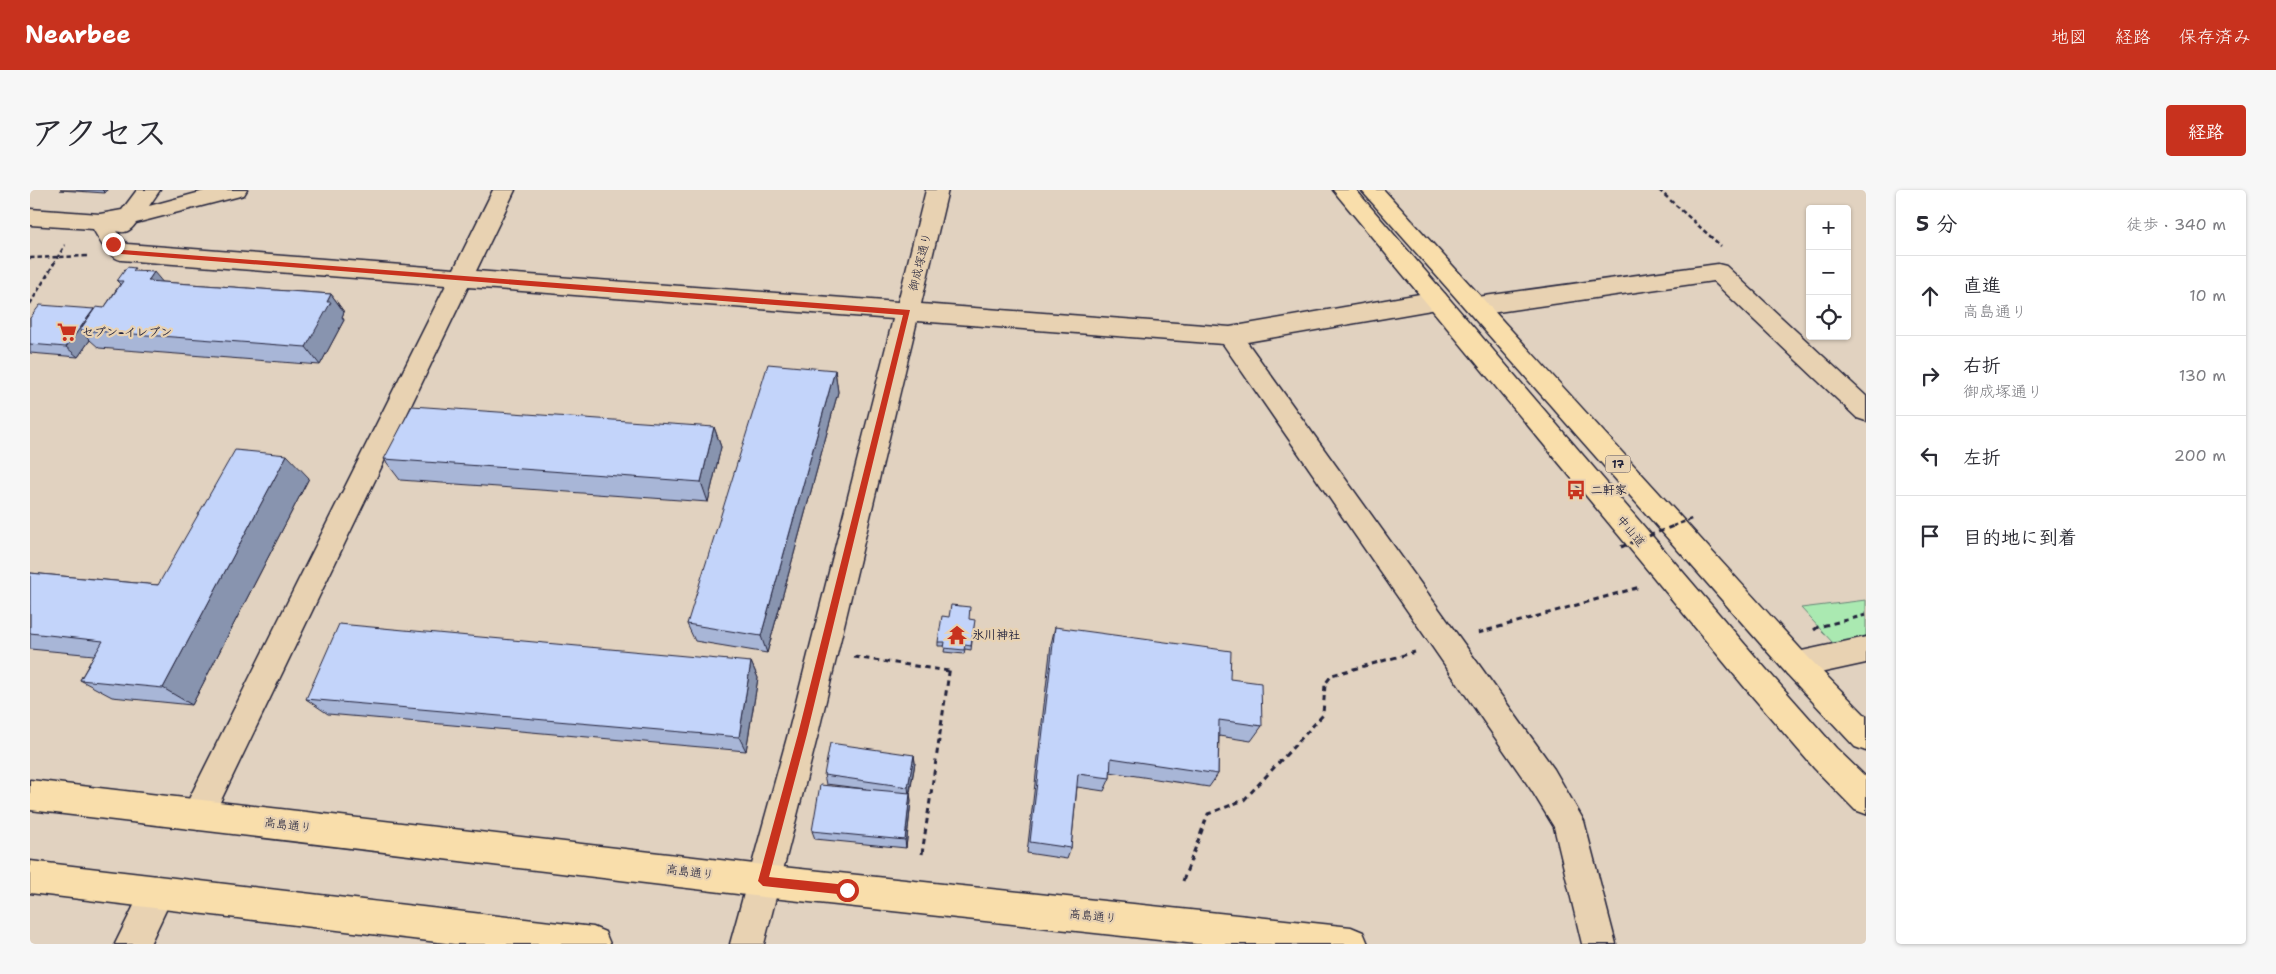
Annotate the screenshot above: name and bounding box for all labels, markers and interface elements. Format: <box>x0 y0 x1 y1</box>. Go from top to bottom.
text: Nearbee <box>25 19 131 51</box>
text: 地図 <box>2051 25 2087 49</box>
text: 経路 <box>2115 25 2151 49</box>
text: 保存済み <box>2179 25 2251 49</box>
button: 経路 <box>2166 105 2246 156</box>
text: アクセス <box>30 109 168 156</box>
map controls <box>1806 205 1851 340</box>
button: + <box>1806 205 1851 250</box>
text: 5 分 <box>1916 210 1957 238</box>
text: 徒歩 · 340 m <box>2126 214 2226 235</box>
street label: 御成塚通り <box>905 231 935 293</box>
route end <box>102 233 125 256</box>
button: − <box>1806 250 1851 295</box>
text: 直進 <box>1963 273 2001 298</box>
icon: ahead <box>1916 282 1944 310</box>
text: 10 m <box>2189 285 2226 306</box>
button: locate <box>1806 295 1851 340</box>
text: 高島通り <box>1963 301 2027 322</box>
supermarket icon: セブン-イレブン <box>56 321 78 343</box>
place label: セブン-イレブン <box>82 324 172 340</box>
text: 右折 <box>1963 353 2001 378</box>
icon: right <box>1916 362 1944 390</box>
text: 130 m <box>2179 365 2226 386</box>
text: 御成塚通り <box>1963 381 2043 402</box>
icon: left <box>1916 442 1944 470</box>
text: 左折 <box>1963 445 2001 470</box>
text: 200 m <box>2174 445 2226 466</box>
road number: 17 <box>1606 456 1630 472</box>
bus stop icon: 二軒家 <box>1565 479 1587 501</box>
place label: 二軒家 <box>1591 482 1627 498</box>
street label: 中山道 <box>1613 512 1649 550</box>
icon: arrive <box>1916 522 1944 550</box>
text: 目的地に到着 <box>1963 525 2077 550</box>
temple icon: 氷川神社 <box>946 624 968 646</box>
place label: 氷川神社 <box>972 627 1020 643</box>
street label: 高島通り <box>263 814 313 836</box>
street label: 高島通り <box>665 861 715 883</box>
route start <box>836 879 859 902</box>
street label: 高島通り <box>1068 906 1118 926</box>

